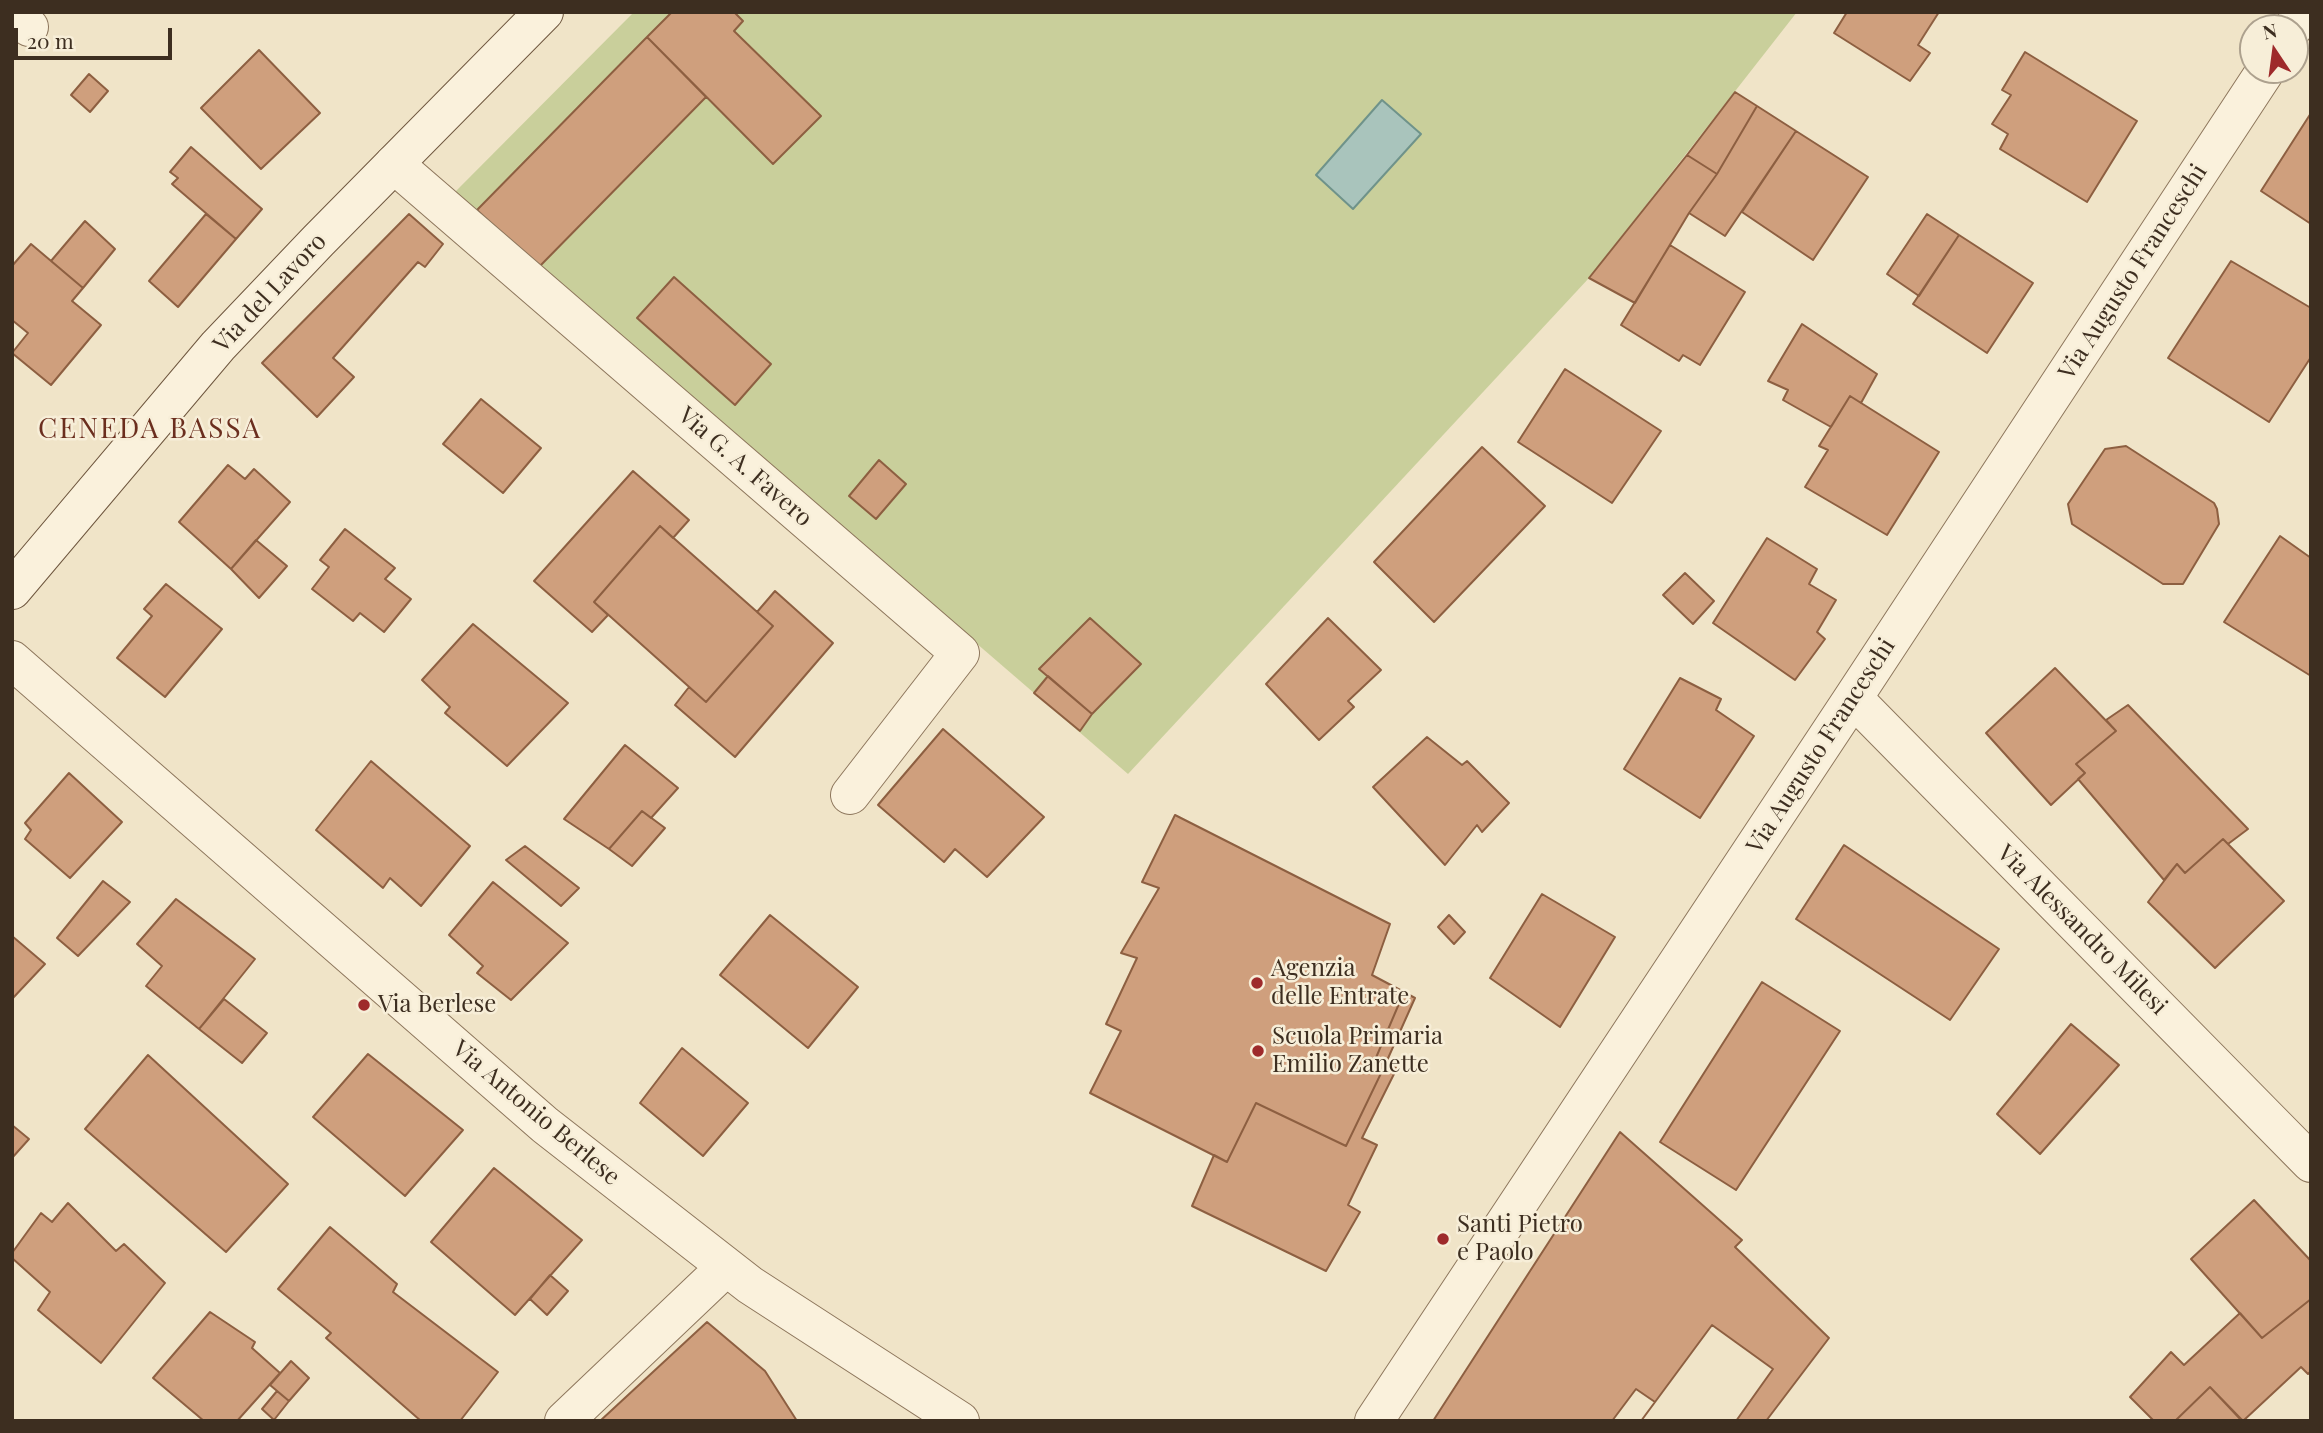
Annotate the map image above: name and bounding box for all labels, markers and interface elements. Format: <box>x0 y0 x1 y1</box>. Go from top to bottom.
scale bar <box>18 14 175 58</box>
north arrow <box>2239 14 2309 84</box>
text: N <box>2260 16 2279 45</box>
text: 20 m <box>27 26 74 54</box>
street label: Via Augusto Franceschi <box>2053 159 2213 385</box>
street label: Via del Lavoro <box>208 227 332 359</box>
street label: Via G. A. Favero <box>672 401 818 533</box>
district label: CENEDA BASSA <box>39 412 261 446</box>
street label: Via Augusto Franceschi <box>1741 633 1901 859</box>
street label: Via Alessandro Milesi <box>1991 839 2173 1021</box>
place label: Agenzia delle Entrate <box>1271 955 1409 1011</box>
marker: Agenzia delle Entrate <box>1249 975 1265 991</box>
place label: Via Berlese <box>378 991 496 1019</box>
marker: Via Berlese <box>356 997 372 1013</box>
place label: Scuola Primaria Emilio Zanette <box>1272 1023 1443 1079</box>
street label: Via Antonio Berlese <box>446 1034 626 1192</box>
marker: Scuola Primaria Emilio Zanette <box>1250 1043 1266 1059</box>
place label: Santi Pietro e Paolo <box>1457 1211 1583 1267</box>
marker: Santi Pietro e Paolo <box>1435 1231 1451 1247</box>

